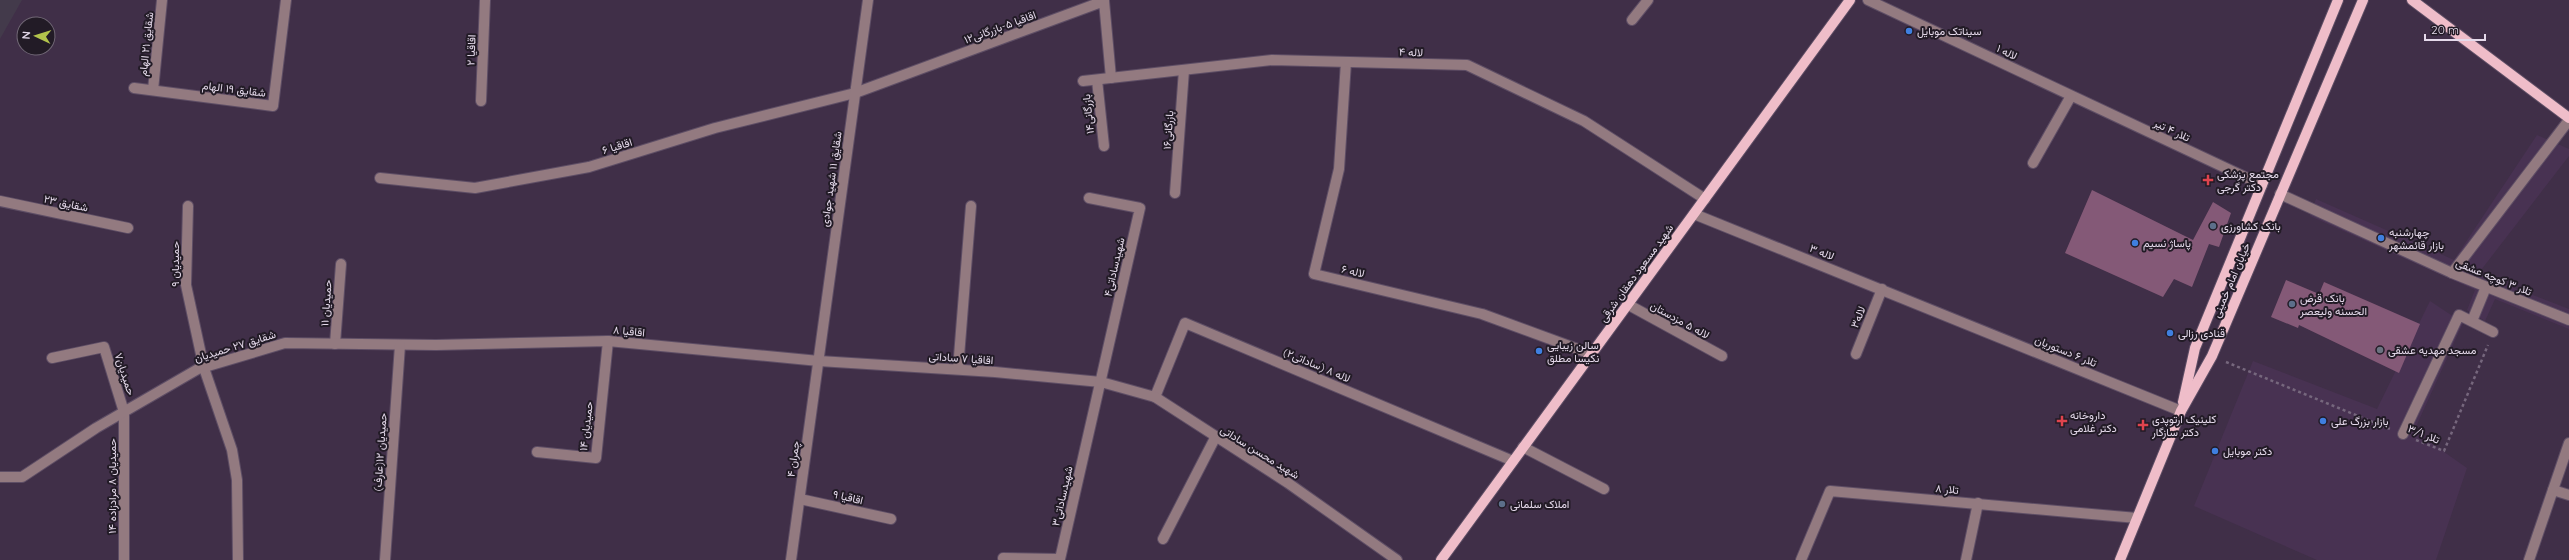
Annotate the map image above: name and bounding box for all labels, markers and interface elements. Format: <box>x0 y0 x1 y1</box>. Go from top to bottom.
street label: اقاقیا ۵-بازرگانی۱۲ <box>962 7 1038 47</box>
street label: شقایق ۲۱ الهام <box>136 11 157 77</box>
north arrow <box>16 16 56 56</box>
scale bar <box>2425 16 2485 42</box>
text: 20 m <box>2431 22 2459 37</box>
place label: سیناتک موبایل <box>1917 24 1982 38</box>
marker: سیناتک موبایل <box>1904 26 1914 36</box>
text: N <box>19 31 33 40</box>
street label: اقاقیا ۲ <box>463 34 479 66</box>
street label: لاله ۱ <box>1994 41 2020 63</box>
street label: لاله ۴ <box>1399 45 1423 59</box>
street label: شقایق ۱۹ الهام <box>201 78 267 101</box>
street label: بازرگانی۱۴ <box>1079 93 1097 135</box>
street label: بازرگانی۱۶ <box>1160 110 1176 150</box>
street label: تلار ۴ تیر <box>2151 115 2193 145</box>
street label: شقایق ۱۱ شهید جوادی <box>817 130 845 228</box>
street label: اقاقیا ۶ <box>600 135 634 157</box>
place label: مجتمع پزشکی دکتر گرجی <box>2217 167 2279 194</box>
marker: مجتمع پزشکی دکتر گرجی <box>2202 174 2214 186</box>
street label: شقایق ۲۳ <box>43 191 90 215</box>
place label: بانک کشاورزی <box>2221 219 2281 233</box>
street label: شهید مسعود دهقان شرقی <box>1596 221 1676 325</box>
marker: بانک کشاورزی <box>2208 221 2218 231</box>
place label: چهارشنبه بازار قائمشهر <box>2388 225 2444 252</box>
marker: چهارشنبه بازار قائمشهر <box>2376 233 2386 243</box>
street label: شهیدساداتی۴ <box>1100 236 1128 298</box>
place label: پاساژ نسیم <box>2143 236 2191 251</box>
marker: پاساژ نسیم <box>2130 238 2140 248</box>
street label: خیابان امام خمینی <box>2209 240 2254 320</box>
street label: حمیدیان ۹ <box>168 241 182 287</box>
street label: لاله ۳ <box>1808 241 1836 263</box>
street label: تلار ۳ کوچه عشقی <box>2454 255 2534 300</box>
street label: لاله ۶ <box>1340 262 1366 280</box>
street label: حمیدیان ۱۱ <box>317 279 335 327</box>
place label: بانک قرض الحسنه ولیعصر <box>2299 291 2367 318</box>
street label: لاله ۵ مزدستان <box>1648 298 1712 342</box>
marker: بانک قرض الحسنه ولیعصر <box>2287 299 2297 309</box>
street label: لاله۳ <box>1847 304 1869 330</box>
street label: اقاقیا ۸ <box>613 323 645 339</box>
place label: قنادی رزالی <box>2178 326 2225 340</box>
street label: شقایق ۲۷ حمیدیان <box>193 327 278 365</box>
marker: قنادی رزالی <box>2165 328 2175 338</box>
street label: تلار ۶ دستوریان <box>2033 332 2099 370</box>
place label: سالن زیبایی نکیسا مطلق <box>1547 338 1599 365</box>
place label: مسجد مهدیه عشقی <box>2388 343 2477 357</box>
street label: لاله ۸ (ساداتی۲) <box>1281 345 1353 385</box>
marker: مسجد مهدیه عشقی <box>2375 345 2385 355</box>
marker: سالن زیبایی نکیسا مطلق <box>1534 346 1544 356</box>
street label: اقاقیا ۷ ساداتی <box>928 349 994 367</box>
street label: حمیدیان۷ <box>112 351 138 397</box>
street label: حمیدیان ۱۴ <box>576 400 596 452</box>
place label: داروخانه دکتر غلامی <box>2070 408 2117 435</box>
street label: حمیدیان ۱۲(عارف) <box>370 412 390 492</box>
place label: کلینیک ارتوپدی دکتر سازگار <box>2151 412 2216 439</box>
place label: بازار بزرگ علی <box>2331 414 2389 428</box>
marker: داروخانه دکتر غلامی <box>2057 416 2067 426</box>
marker: بازار بزرگ علی <box>2318 416 2328 426</box>
marker: کلینیک ارتوپدی دکتر سازگار <box>2137 419 2149 431</box>
street label: تلار ۳/۱ <box>2406 421 2442 447</box>
street label: شهید محسن ساداتی <box>1218 422 1302 482</box>
street label: حمیدیان ۸ مرادزاده ۱۴ <box>105 438 119 534</box>
street label: چمران ۴ <box>784 440 803 478</box>
place label: دکتر موبایل <box>2223 444 2272 458</box>
marker: دکتر موبایل <box>2210 446 2220 456</box>
street label: شهیدساداتی۳ <box>1048 464 1076 527</box>
street label: تلار ۸ <box>1935 481 1960 497</box>
street label: اقاقیا ۹ <box>831 487 865 507</box>
place label: املاک سلمانی <box>1510 497 1569 511</box>
marker: املاک سلمانی <box>1497 499 1507 509</box>

